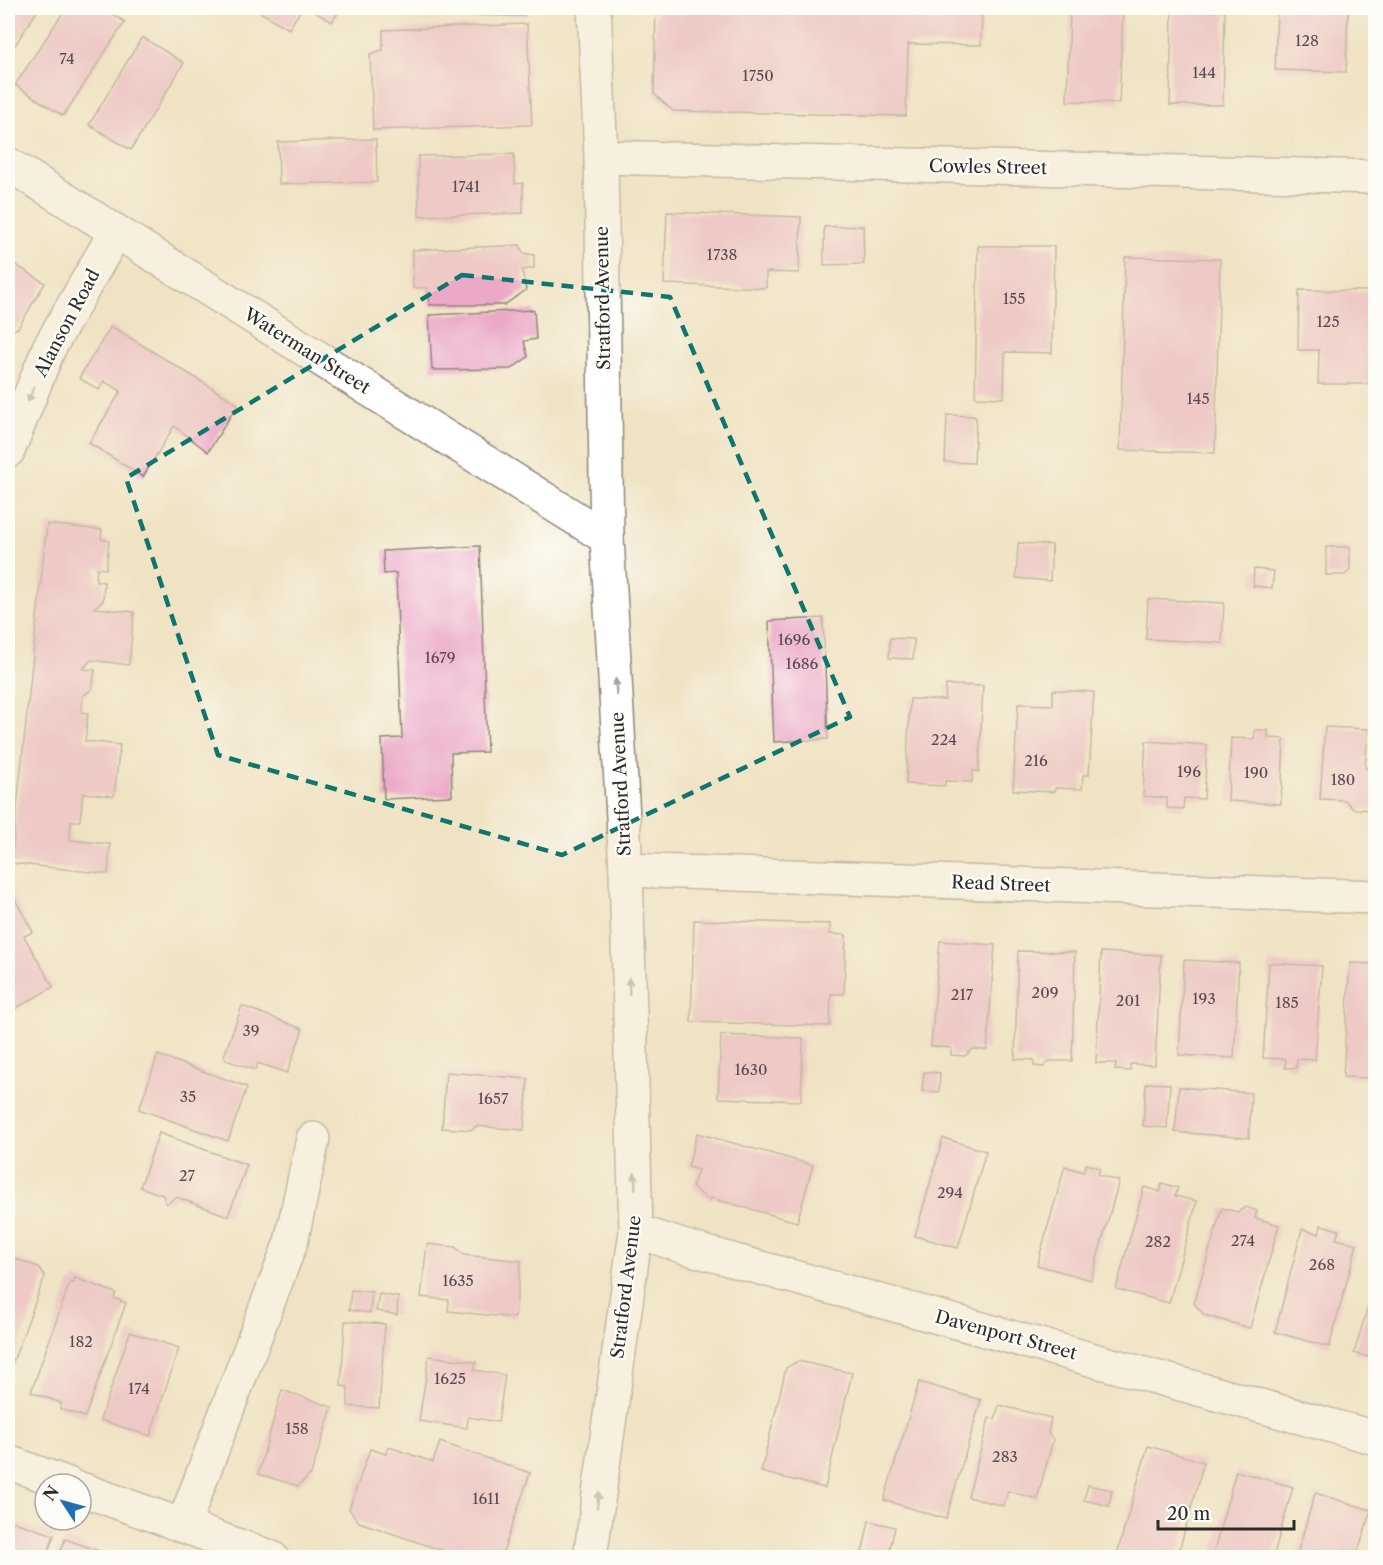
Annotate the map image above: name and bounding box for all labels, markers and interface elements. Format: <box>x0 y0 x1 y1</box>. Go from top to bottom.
house number: 128 <box>1295 31 1319 50</box>
house number: 74 <box>59 49 75 68</box>
house number: 144 <box>1192 63 1216 82</box>
house number: 1750 <box>742 66 774 85</box>
street label: Cowles Street <box>929 155 1048 179</box>
house number: 1741 <box>452 177 481 196</box>
street label: Stratford Avenue <box>591 226 615 370</box>
house number: 1738 <box>707 245 738 264</box>
street label: Alanson Road <box>29 265 105 382</box>
house number: 155 <box>1003 289 1025 308</box>
street label: Waterman Street <box>239 303 375 399</box>
house number: 125 <box>1316 312 1340 331</box>
one-way arrow <box>26 385 35 403</box>
house number: 145 <box>1186 389 1210 408</box>
house number: 1696 <box>778 630 811 649</box>
house number: 1679 <box>424 648 456 667</box>
house number: 1686 <box>786 654 819 673</box>
one-way arrow <box>611 677 620 696</box>
street label: Stratford Avenue <box>606 711 636 857</box>
house number: 224 <box>931 730 957 749</box>
house number: 216 <box>1024 751 1048 770</box>
house number: 196 <box>1177 762 1201 781</box>
house number: 190 <box>1244 763 1268 782</box>
house number: 180 <box>1331 770 1355 789</box>
street label: Read Street <box>951 871 1052 897</box>
one-way arrow <box>624 977 634 996</box>
house number: 209 <box>1032 983 1058 1002</box>
house number: 217 <box>951 985 974 1004</box>
house number: 193 <box>1192 989 1216 1008</box>
house number: 201 <box>1116 991 1141 1010</box>
house number: 185 <box>1275 993 1299 1012</box>
house number: 39 <box>242 1021 260 1040</box>
house number: 1630 <box>735 1060 767 1079</box>
house number: 35 <box>180 1087 196 1106</box>
house number: 1657 <box>478 1089 509 1108</box>
house number: 27 <box>179 1166 196 1185</box>
one-way arrow <box>630 1172 639 1191</box>
house number: 294 <box>937 1183 963 1202</box>
street label: Stratford Avenue <box>606 1214 646 1360</box>
house number: 274 <box>1231 1231 1255 1250</box>
house number: 282 <box>1145 1232 1171 1251</box>
house number: 268 <box>1309 1255 1335 1274</box>
house number: 1635 <box>442 1271 474 1290</box>
street label: Davenport Street <box>933 1305 1080 1365</box>
house number: 182 <box>69 1332 93 1351</box>
house number: 1625 <box>434 1369 466 1388</box>
house number: 174 <box>128 1379 150 1398</box>
house number: 158 <box>285 1419 309 1438</box>
house number: 283 <box>992 1447 1018 1466</box>
north arrow <box>33 1472 93 1532</box>
text: N <box>39 1482 63 1505</box>
house number: 1611 <box>472 1489 501 1508</box>
one-way arrow <box>594 1490 603 1509</box>
scale bar <box>1158 1493 1294 1531</box>
text: 20 m <box>1167 1503 1211 1525</box>

